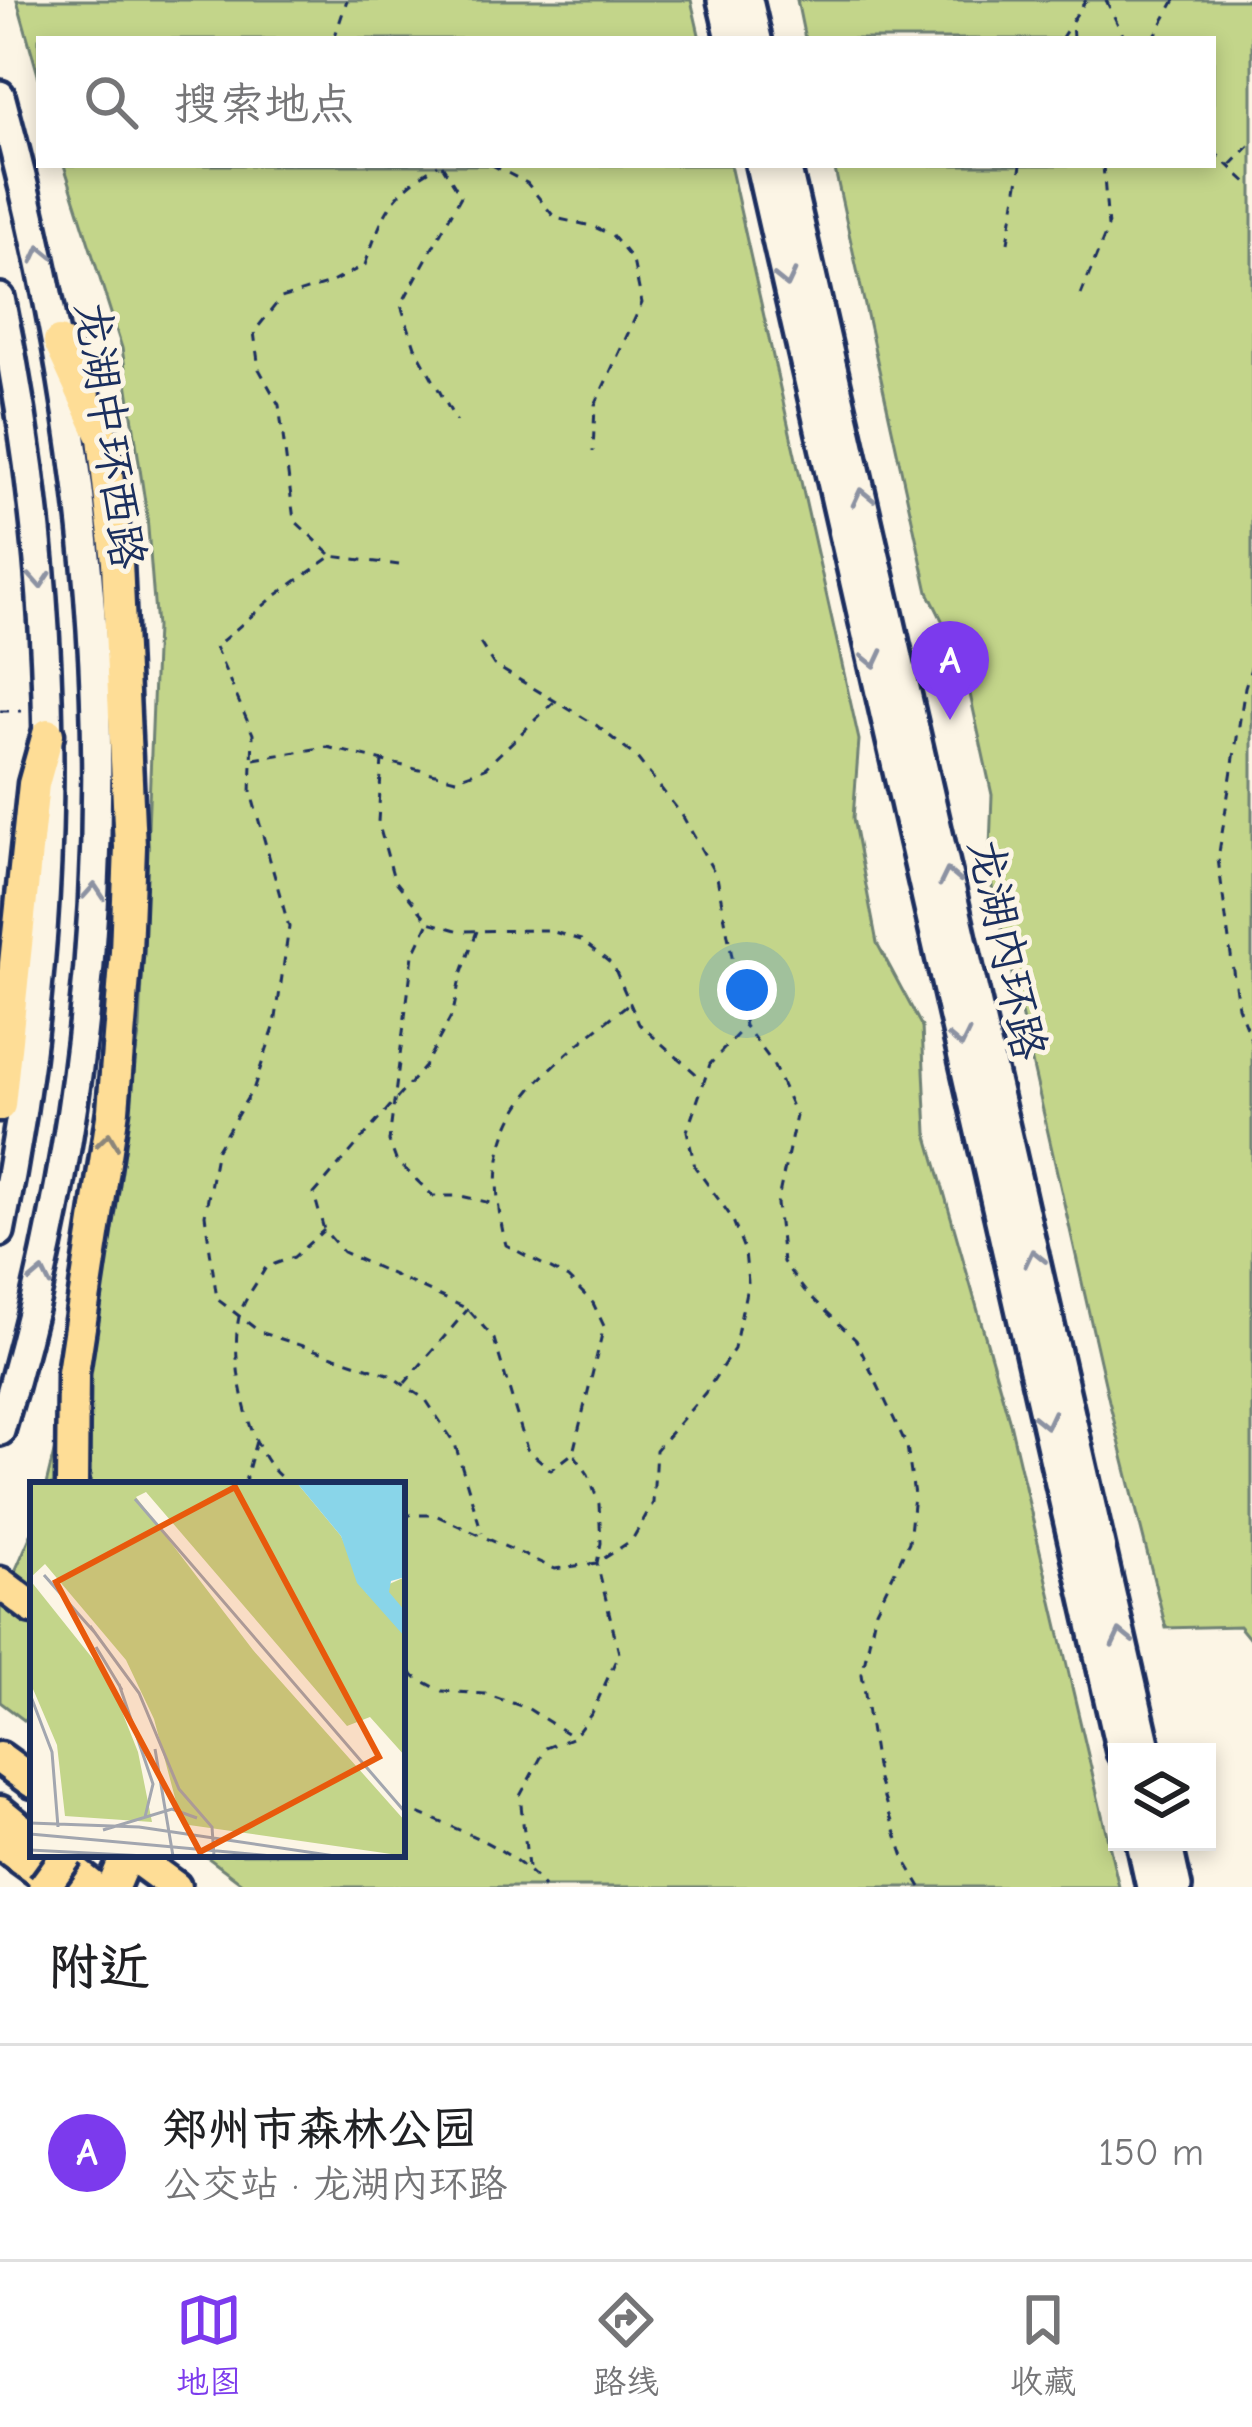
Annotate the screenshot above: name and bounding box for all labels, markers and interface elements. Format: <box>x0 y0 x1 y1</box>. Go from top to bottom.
search box <box>36 36 1216 168</box>
icon: search <box>78 69 144 135</box>
text: 搜索地点 <box>174 78 354 130</box>
one-way arrow <box>29 245 54 265</box>
one-way arrow <box>772 268 797 289</box>
street label: 龙湖中环西路 <box>65 298 155 572</box>
one-way arrow <box>851 487 876 507</box>
one-way arrow <box>27 570 53 589</box>
pin: A <box>911 621 989 720</box>
one-way arrow <box>860 649 885 669</box>
street label: 龙湖内环路 <box>958 834 1056 1065</box>
one-way arrow <box>938 867 963 887</box>
one-way arrow <box>81 882 107 901</box>
your location <box>717 960 777 1020</box>
one-way arrow <box>946 1029 971 1049</box>
one-way arrow <box>95 1131 121 1151</box>
one-way arrow <box>1023 1248 1048 1268</box>
one-way arrow <box>27 1268 52 1288</box>
one-way arrow <box>1031 1410 1056 1430</box>
inset map <box>30 1482 405 1857</box>
one-way arrow <box>1109 1628 1134 1648</box>
map controls <box>1108 1743 1216 1851</box>
button: layers <box>1108 1743 1216 1851</box>
text: 附近 <box>48 1938 150 1997</box>
text: 郑州市森林公园 <box>162 2103 477 2155</box>
text: A <box>76 2130 98 2175</box>
text: 150 m <box>1098 2130 1204 2175</box>
text: 公交站 · 龙湖内环路 <box>162 2162 507 2207</box>
tab: 地图 <box>176 2287 242 2402</box>
tab: 路线 <box>593 2287 659 2402</box>
tab: 收藏 <box>1010 2287 1076 2402</box>

